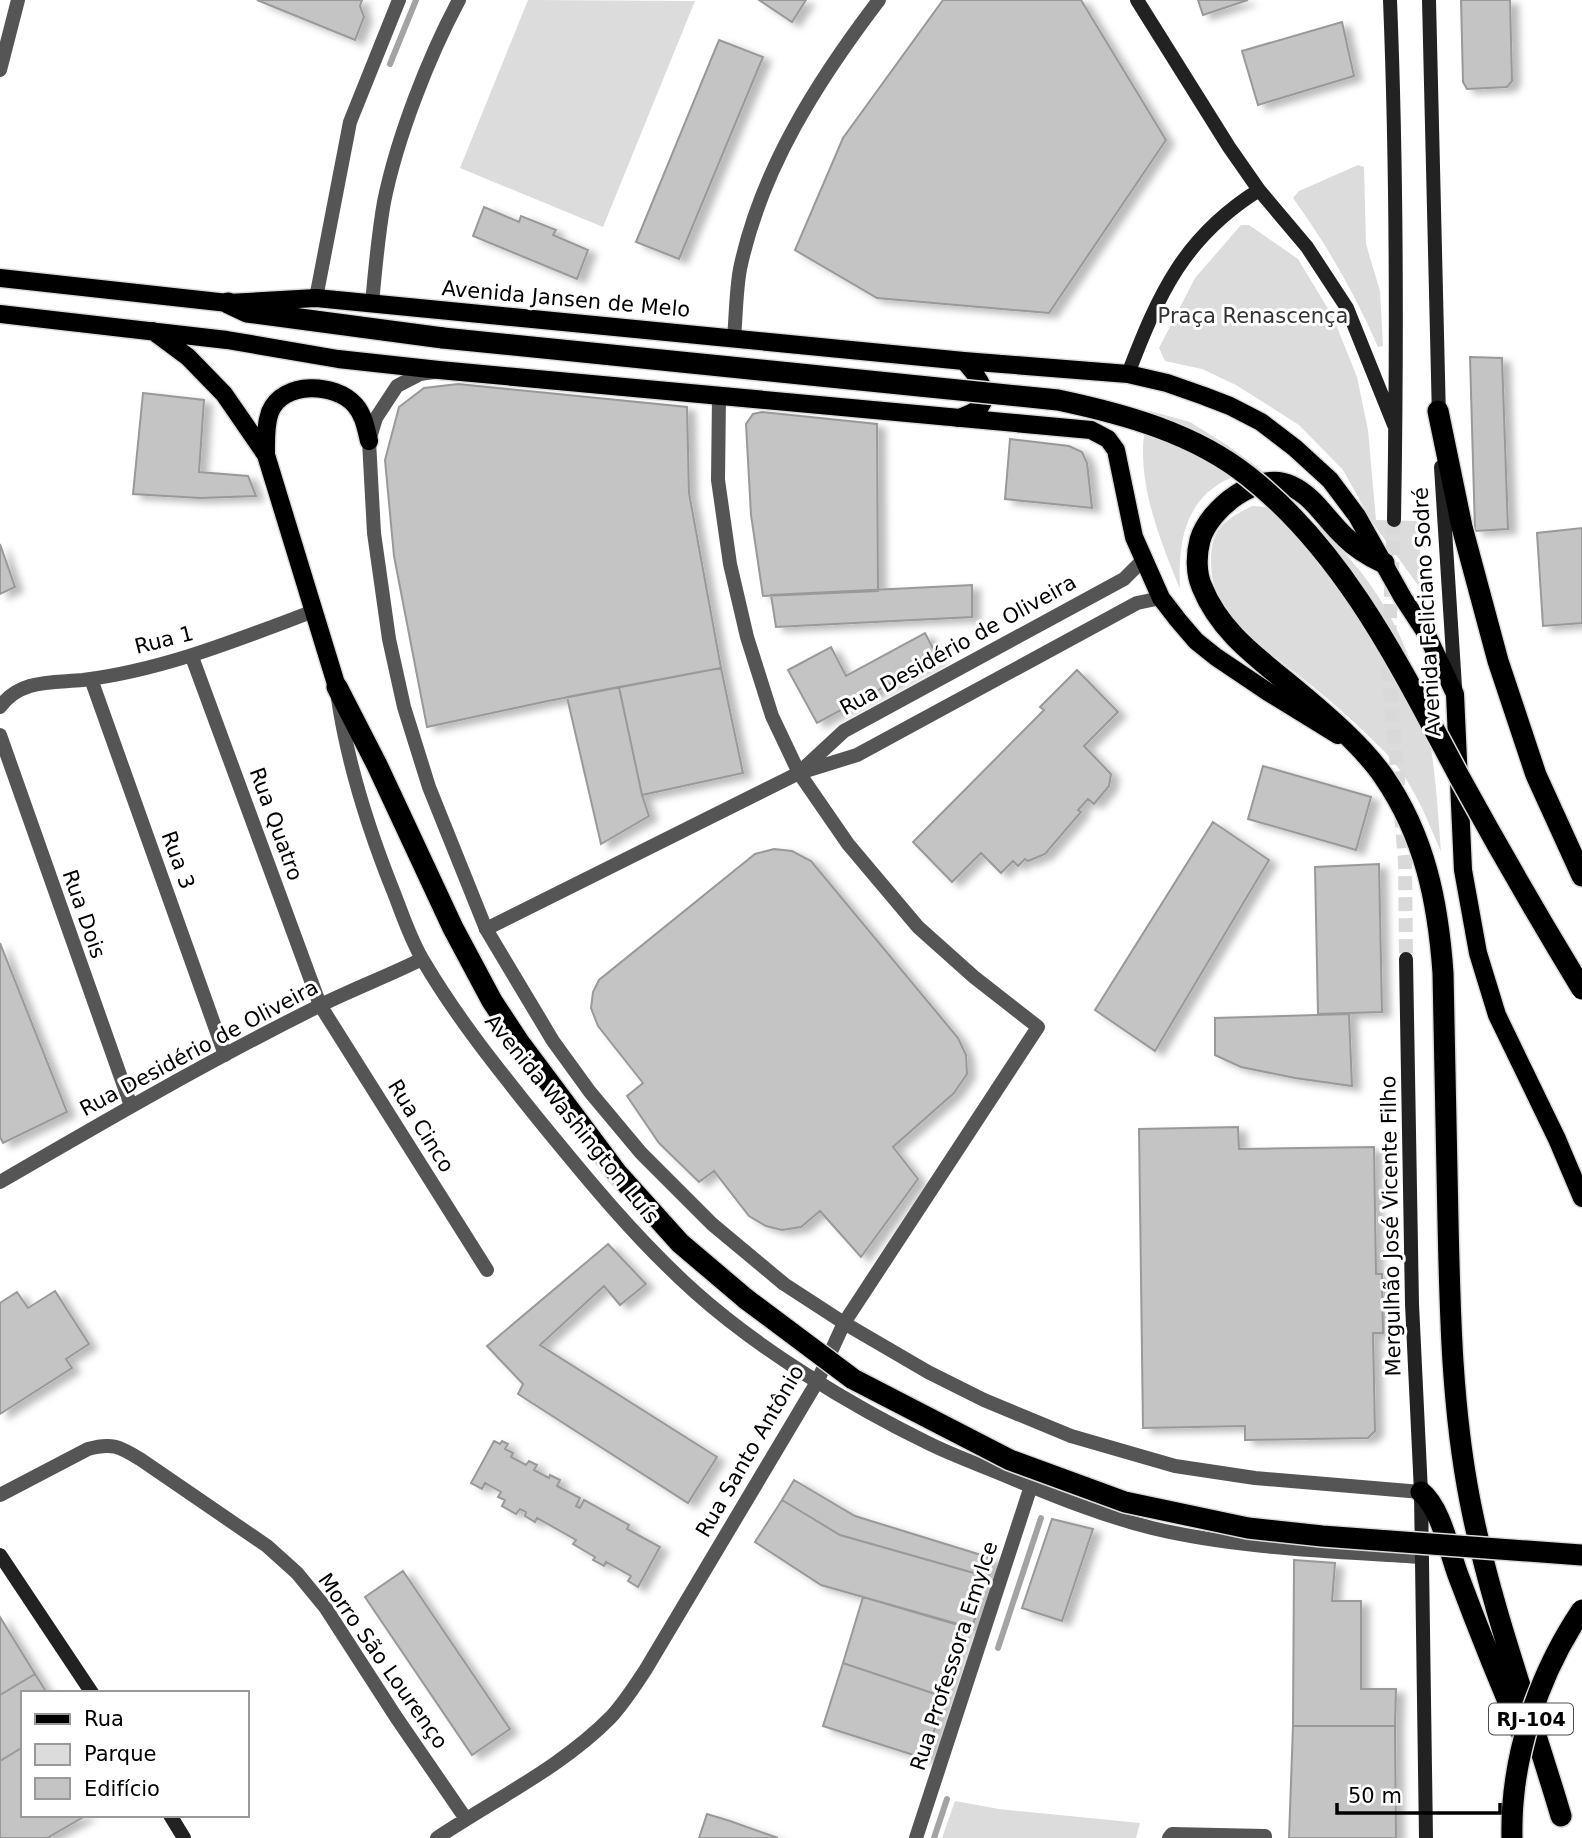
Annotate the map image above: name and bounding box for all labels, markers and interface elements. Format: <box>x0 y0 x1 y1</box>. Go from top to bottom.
street label: Avenida Jansen de Melo <box>441 276 691 322</box>
park label: Praça Renascença <box>1158 304 1348 328</box>
street label: Avenida Feliciano Sodré <box>1408 487 1446 737</box>
street label: Rua Desidério de Oliveira <box>836 570 1080 720</box>
street label: Rua 1 <box>132 621 196 659</box>
street label: Rua Quatro <box>244 764 308 884</box>
street label: Rua 3 <box>156 828 200 892</box>
street label: Rua Dois <box>58 866 110 962</box>
street label: Rua Desidério de Oliveira <box>76 975 322 1121</box>
street label: Avenida Washington Luís <box>480 1010 664 1228</box>
street label: Rua Cinco <box>383 1075 459 1177</box>
street label: Mergulhão José Vicente Filho <box>1376 1075 1406 1377</box>
street label: Rua Santo Antônio <box>691 1361 809 1541</box>
street label: Rua Professora Emylce <box>906 1538 1002 1774</box>
street label: Morro São Lourenço <box>313 1569 453 1753</box>
legend <box>21 1691 248 1817</box>
road number: RJ-104 <box>1489 1704 1573 1735</box>
text: Rua <box>84 1707 124 1731</box>
text: Parque <box>84 1742 156 1766</box>
scale bar <box>1337 1772 1500 1816</box>
text: Edifício <box>84 1777 160 1801</box>
text: 50 m <box>1348 1784 1402 1808</box>

